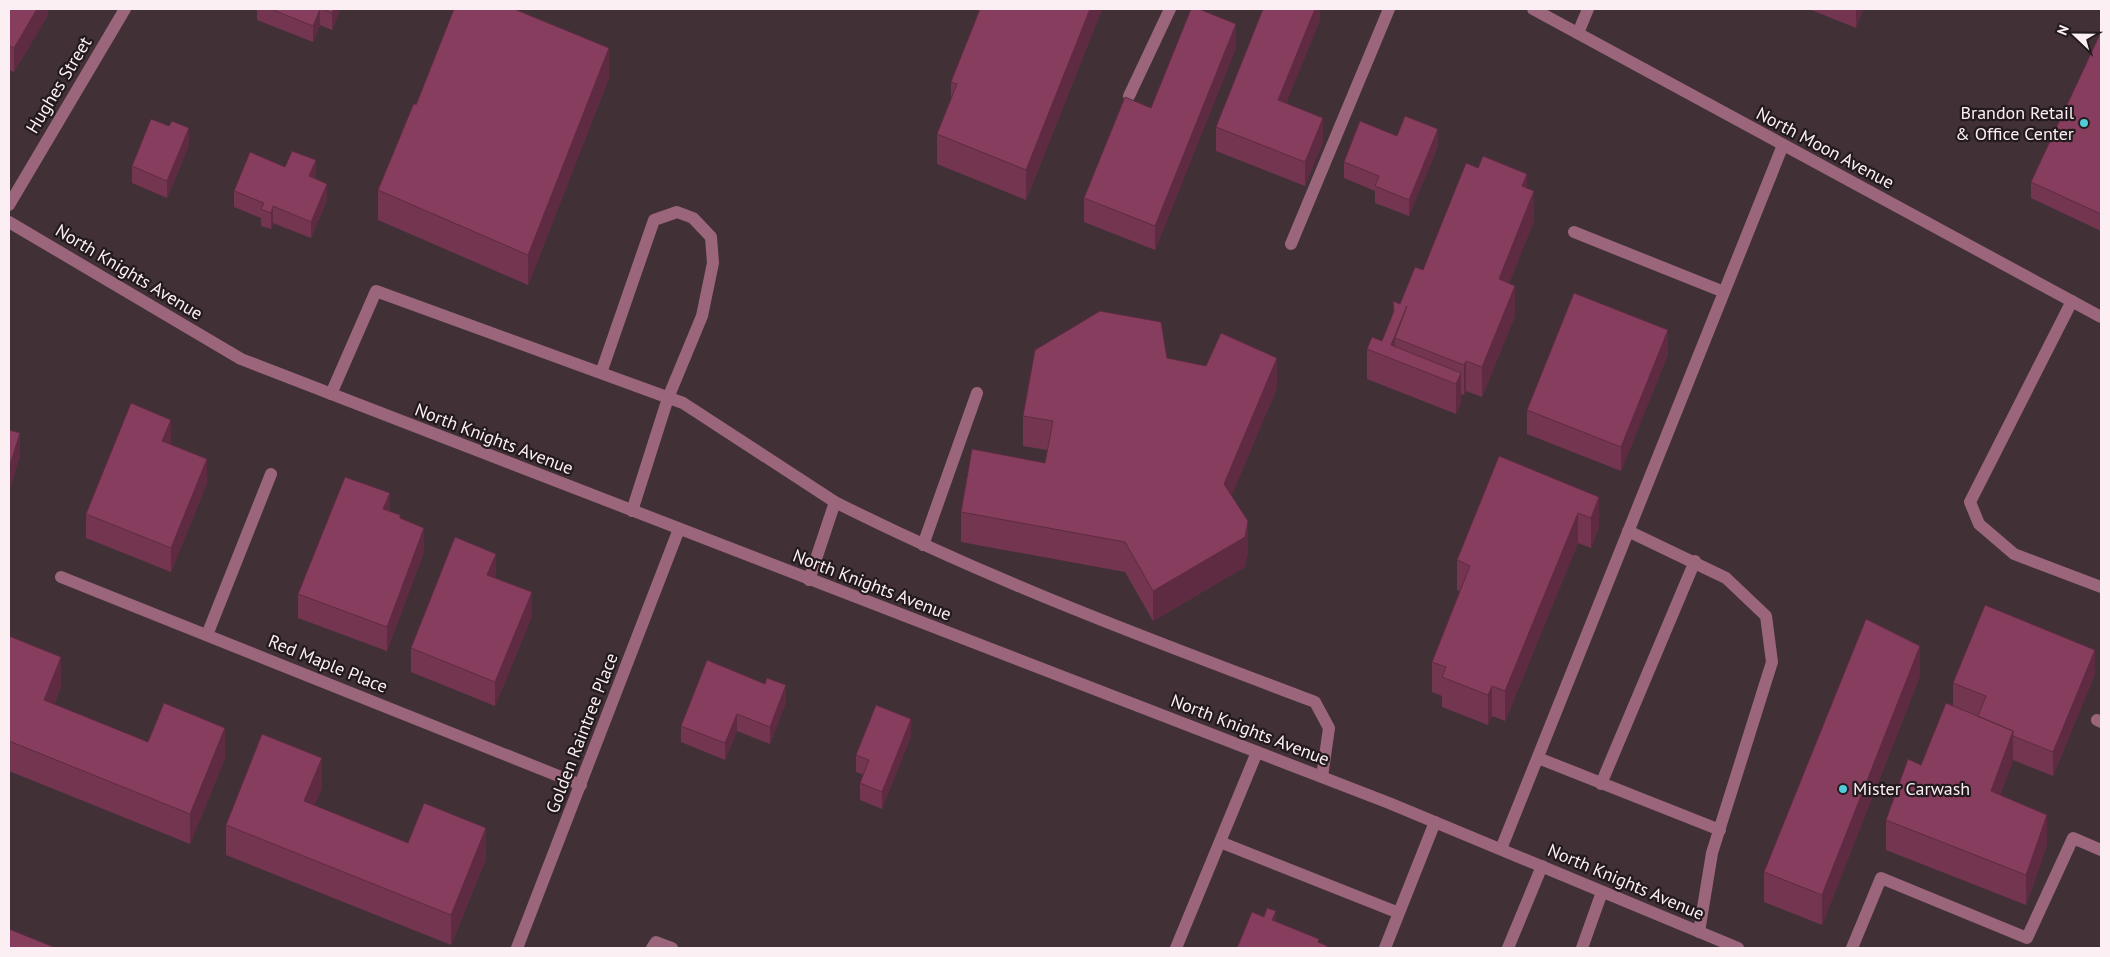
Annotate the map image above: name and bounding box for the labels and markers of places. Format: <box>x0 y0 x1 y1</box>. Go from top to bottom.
place label: Brandon Retail & Office Center <box>1955 101 2075 145</box>
marker: Brandon Retail & Office Center <box>2078 117 2090 129</box>
place label: Mister Carwash <box>1853 777 1970 800</box>
marker: Mister Carwash <box>1837 783 1849 795</box>

